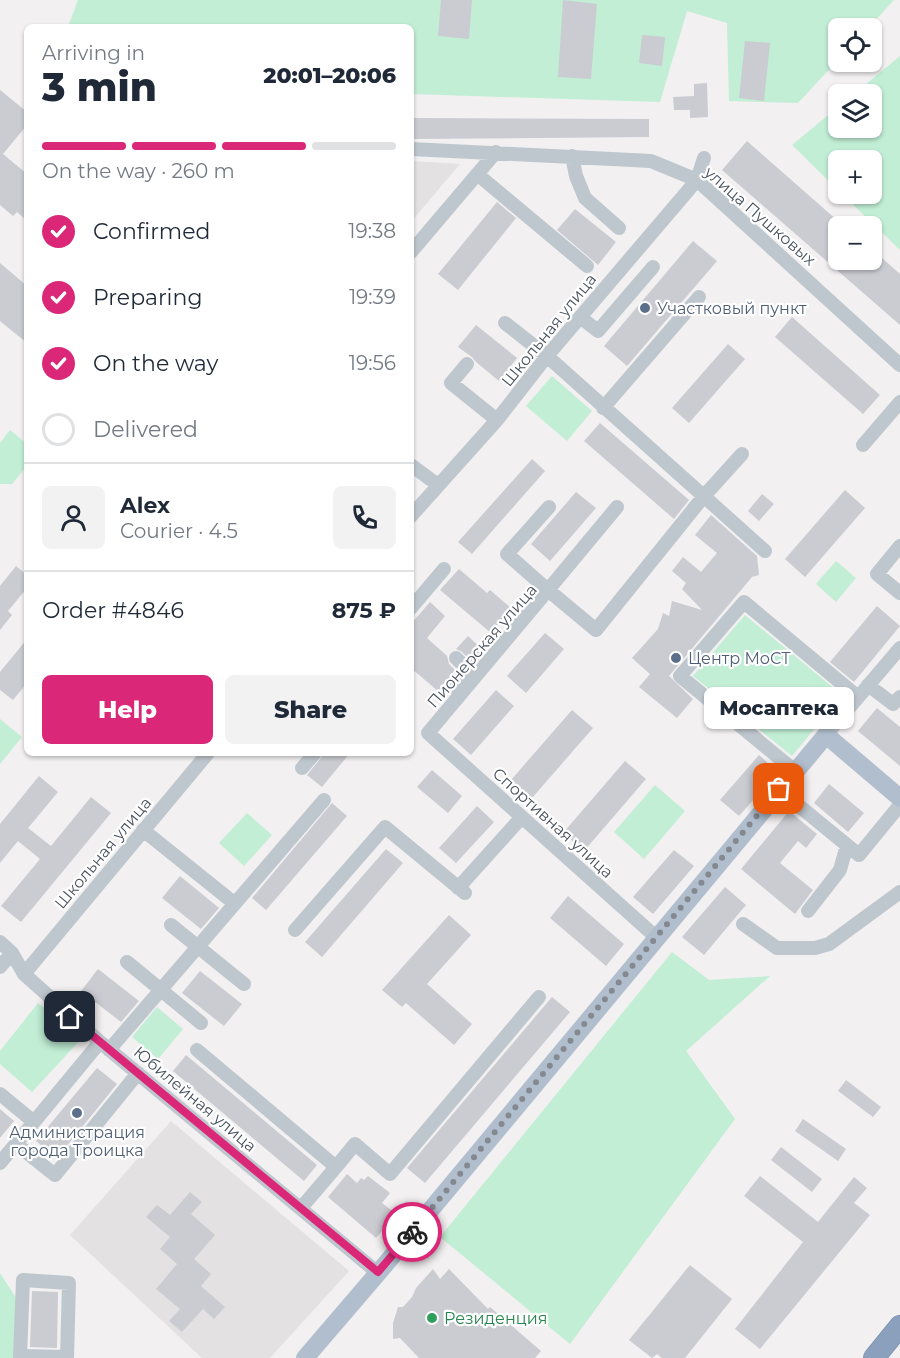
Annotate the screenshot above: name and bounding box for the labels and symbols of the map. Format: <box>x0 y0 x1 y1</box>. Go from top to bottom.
street label: улица Пушковых <box>700 162 820 270</box>
street label: Школьная улица <box>498 270 600 390</box>
place label: Участковый пункт <box>657 299 807 318</box>
marker: Участковый пункт <box>638 301 652 315</box>
street label: Пионерская улица <box>423 580 541 712</box>
place label: Центр МоСТ <box>688 649 791 668</box>
marker: Центр МоСТ <box>669 651 683 665</box>
callout: Мосаптека <box>704 687 854 729</box>
pin <box>753 763 804 814</box>
street label: Спортивная улица <box>489 764 617 882</box>
street label: Школьная улица <box>51 793 155 913</box>
pin <box>44 991 95 1042</box>
street label: Юбилейная улица <box>130 1042 260 1156</box>
marker: Администрация города Троицка <box>70 1106 84 1120</box>
place label: Администрация города Троицка <box>9 1123 145 1160</box>
courier <box>382 1202 442 1262</box>
place label: Резиденция <box>444 1309 547 1328</box>
marker: Резиденция <box>425 1311 439 1325</box>

